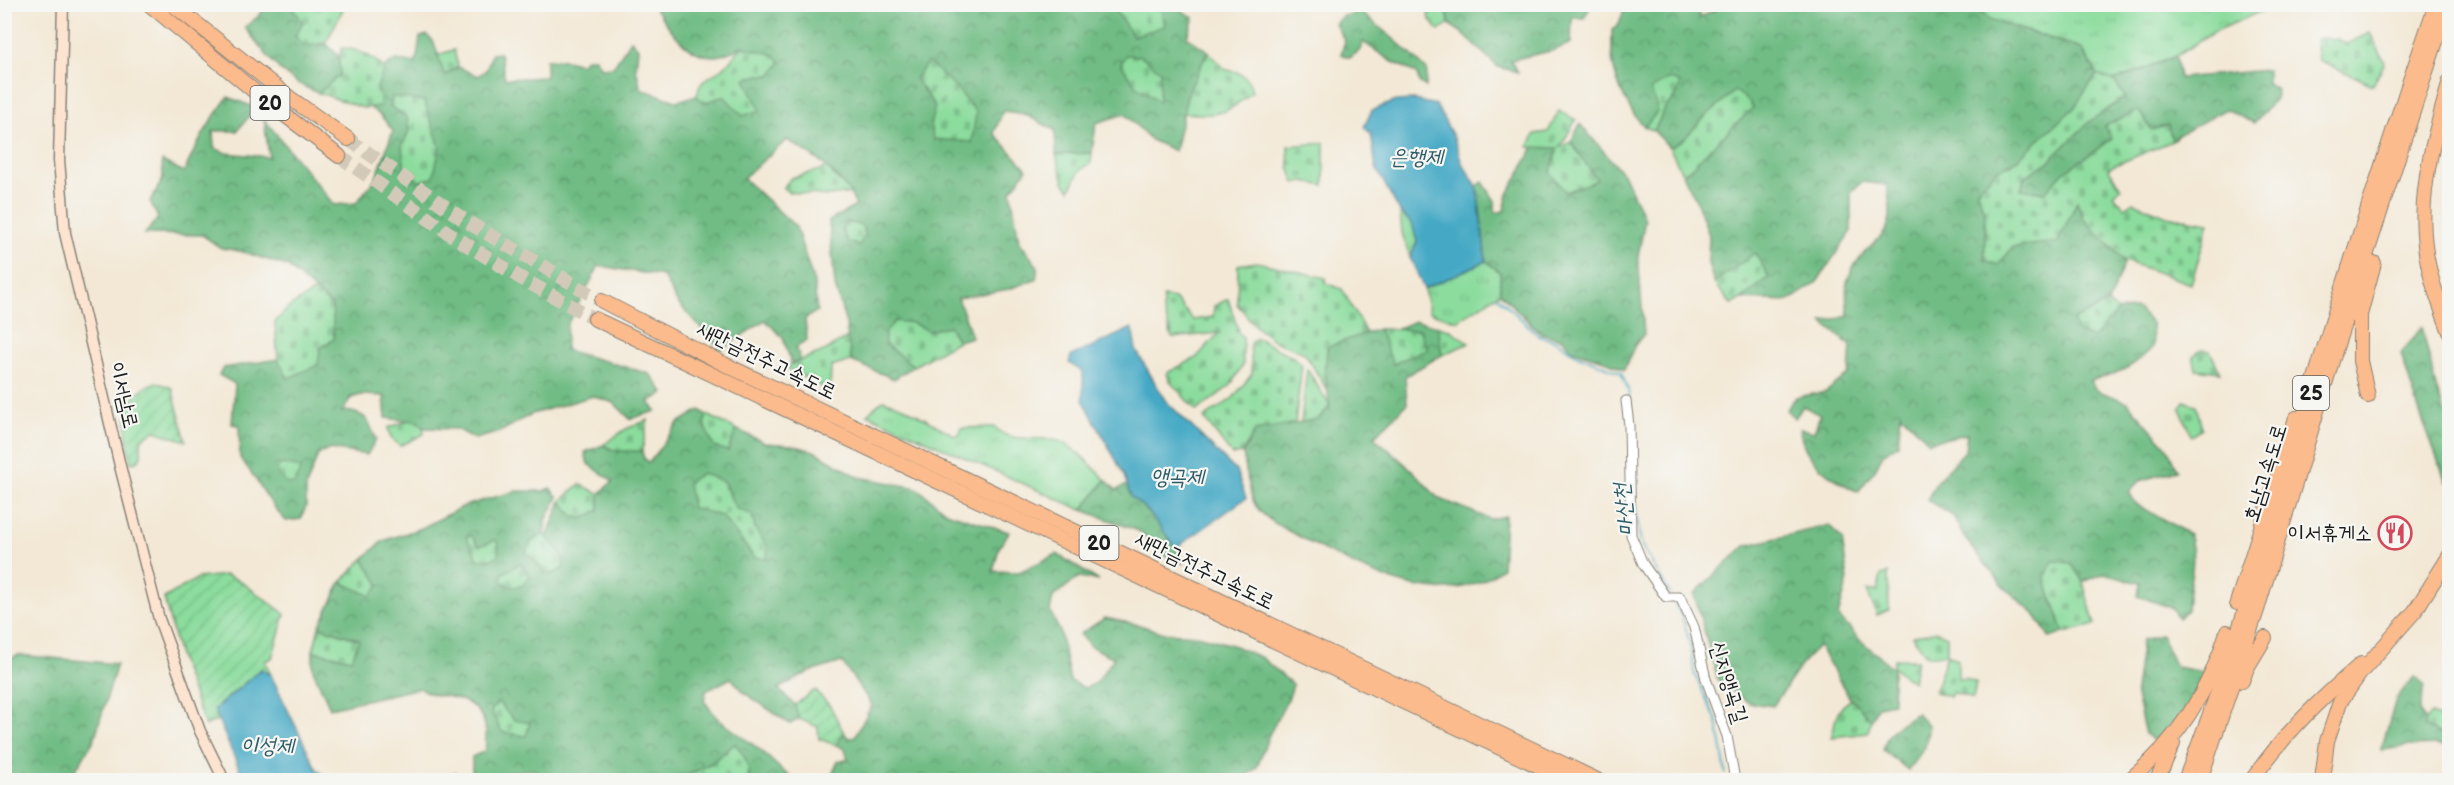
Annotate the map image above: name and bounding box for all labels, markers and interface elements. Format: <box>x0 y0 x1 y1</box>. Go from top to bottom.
road number: 20 <box>250 86 290 120</box>
water label: 은행제 <box>1389 144 1446 171</box>
street label: 새만금전주고속도로 <box>693 316 841 405</box>
street label: 이서남로 <box>104 359 143 431</box>
road number: 25 <box>2293 376 2329 410</box>
street label: 호남고속도로 <box>2239 421 2292 525</box>
water label: 앵곡제 <box>1150 464 1207 491</box>
water label: 마산천 <box>1608 480 1641 538</box>
restaurant icon: 이서휴게소 <box>2377 515 2413 551</box>
place label: 이서휴게소 <box>2288 521 2372 546</box>
road number: 20 <box>1080 526 1118 560</box>
street label: 새만금전주고속도로 <box>1131 526 1279 615</box>
street label: 신지앵곡길 <box>1704 638 1753 726</box>
water label: 이성제 <box>240 733 297 760</box>

